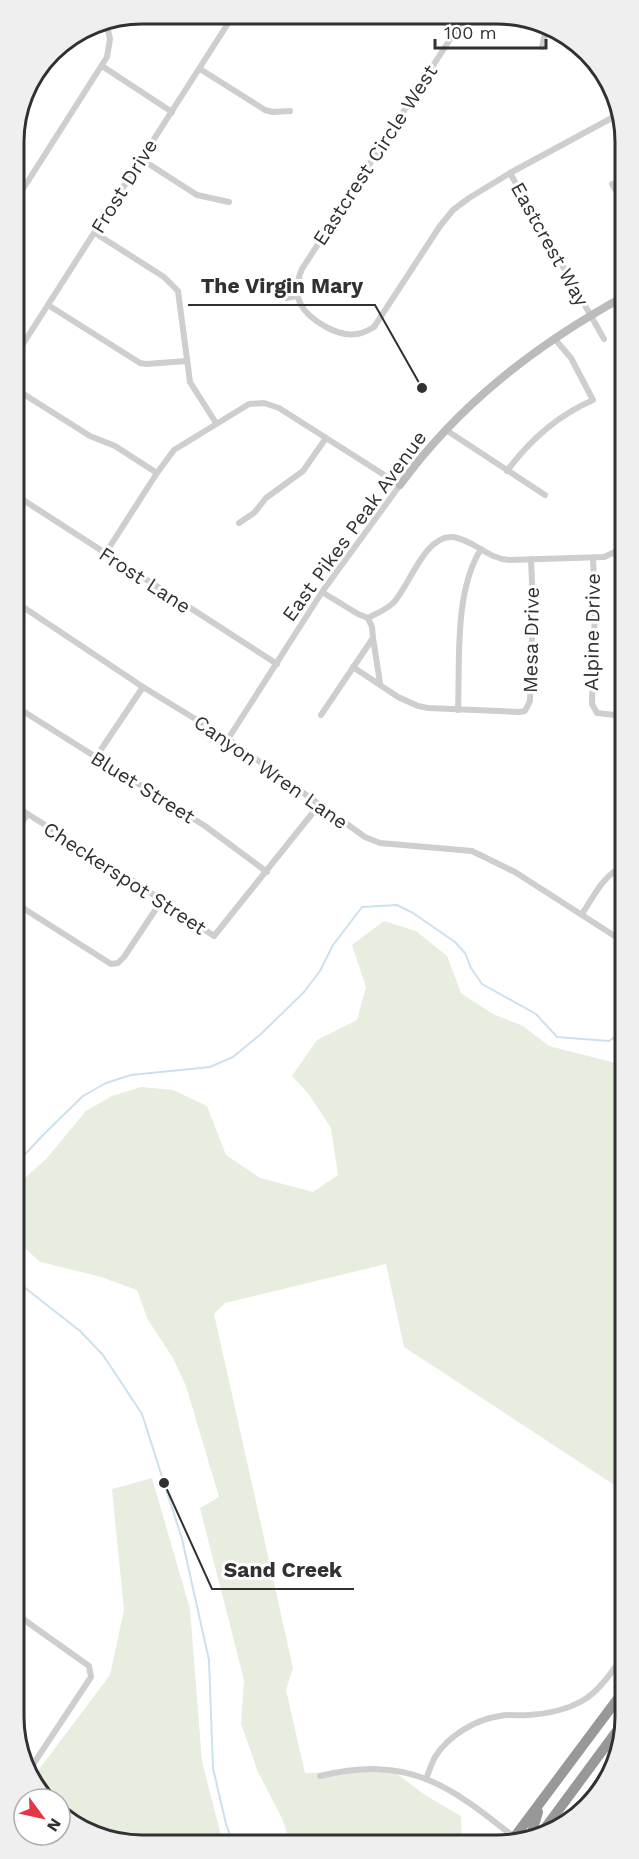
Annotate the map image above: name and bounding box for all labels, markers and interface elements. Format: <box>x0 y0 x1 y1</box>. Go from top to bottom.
scale bar <box>435 12 546 50</box>
text: 100 m <box>444 22 497 43</box>
street label: Eastcrest Circle West <box>308 60 443 250</box>
street label: Frost Drive <box>86 134 162 238</box>
street label: Eastcrest Way <box>506 178 594 311</box>
callout: The Virgin Mary <box>188 266 375 305</box>
text: The Virgin Mary <box>201 273 363 298</box>
street label: East Pikes Peak Avenue <box>277 426 431 626</box>
street label: Frost Lane <box>95 542 195 618</box>
street label: Alpine Drive <box>579 573 605 691</box>
street label: Mesa Drive <box>518 587 544 693</box>
street label: Canyon Wren Lane <box>189 710 353 834</box>
street label: Bluet Street <box>87 746 200 829</box>
street label: Checkerspot Street <box>39 816 211 940</box>
callout: Sand Creek <box>212 1550 354 1589</box>
text: Sand Creek <box>224 1557 343 1582</box>
north arrow <box>12 1787 72 1847</box>
text: N <box>43 1815 65 1835</box>

